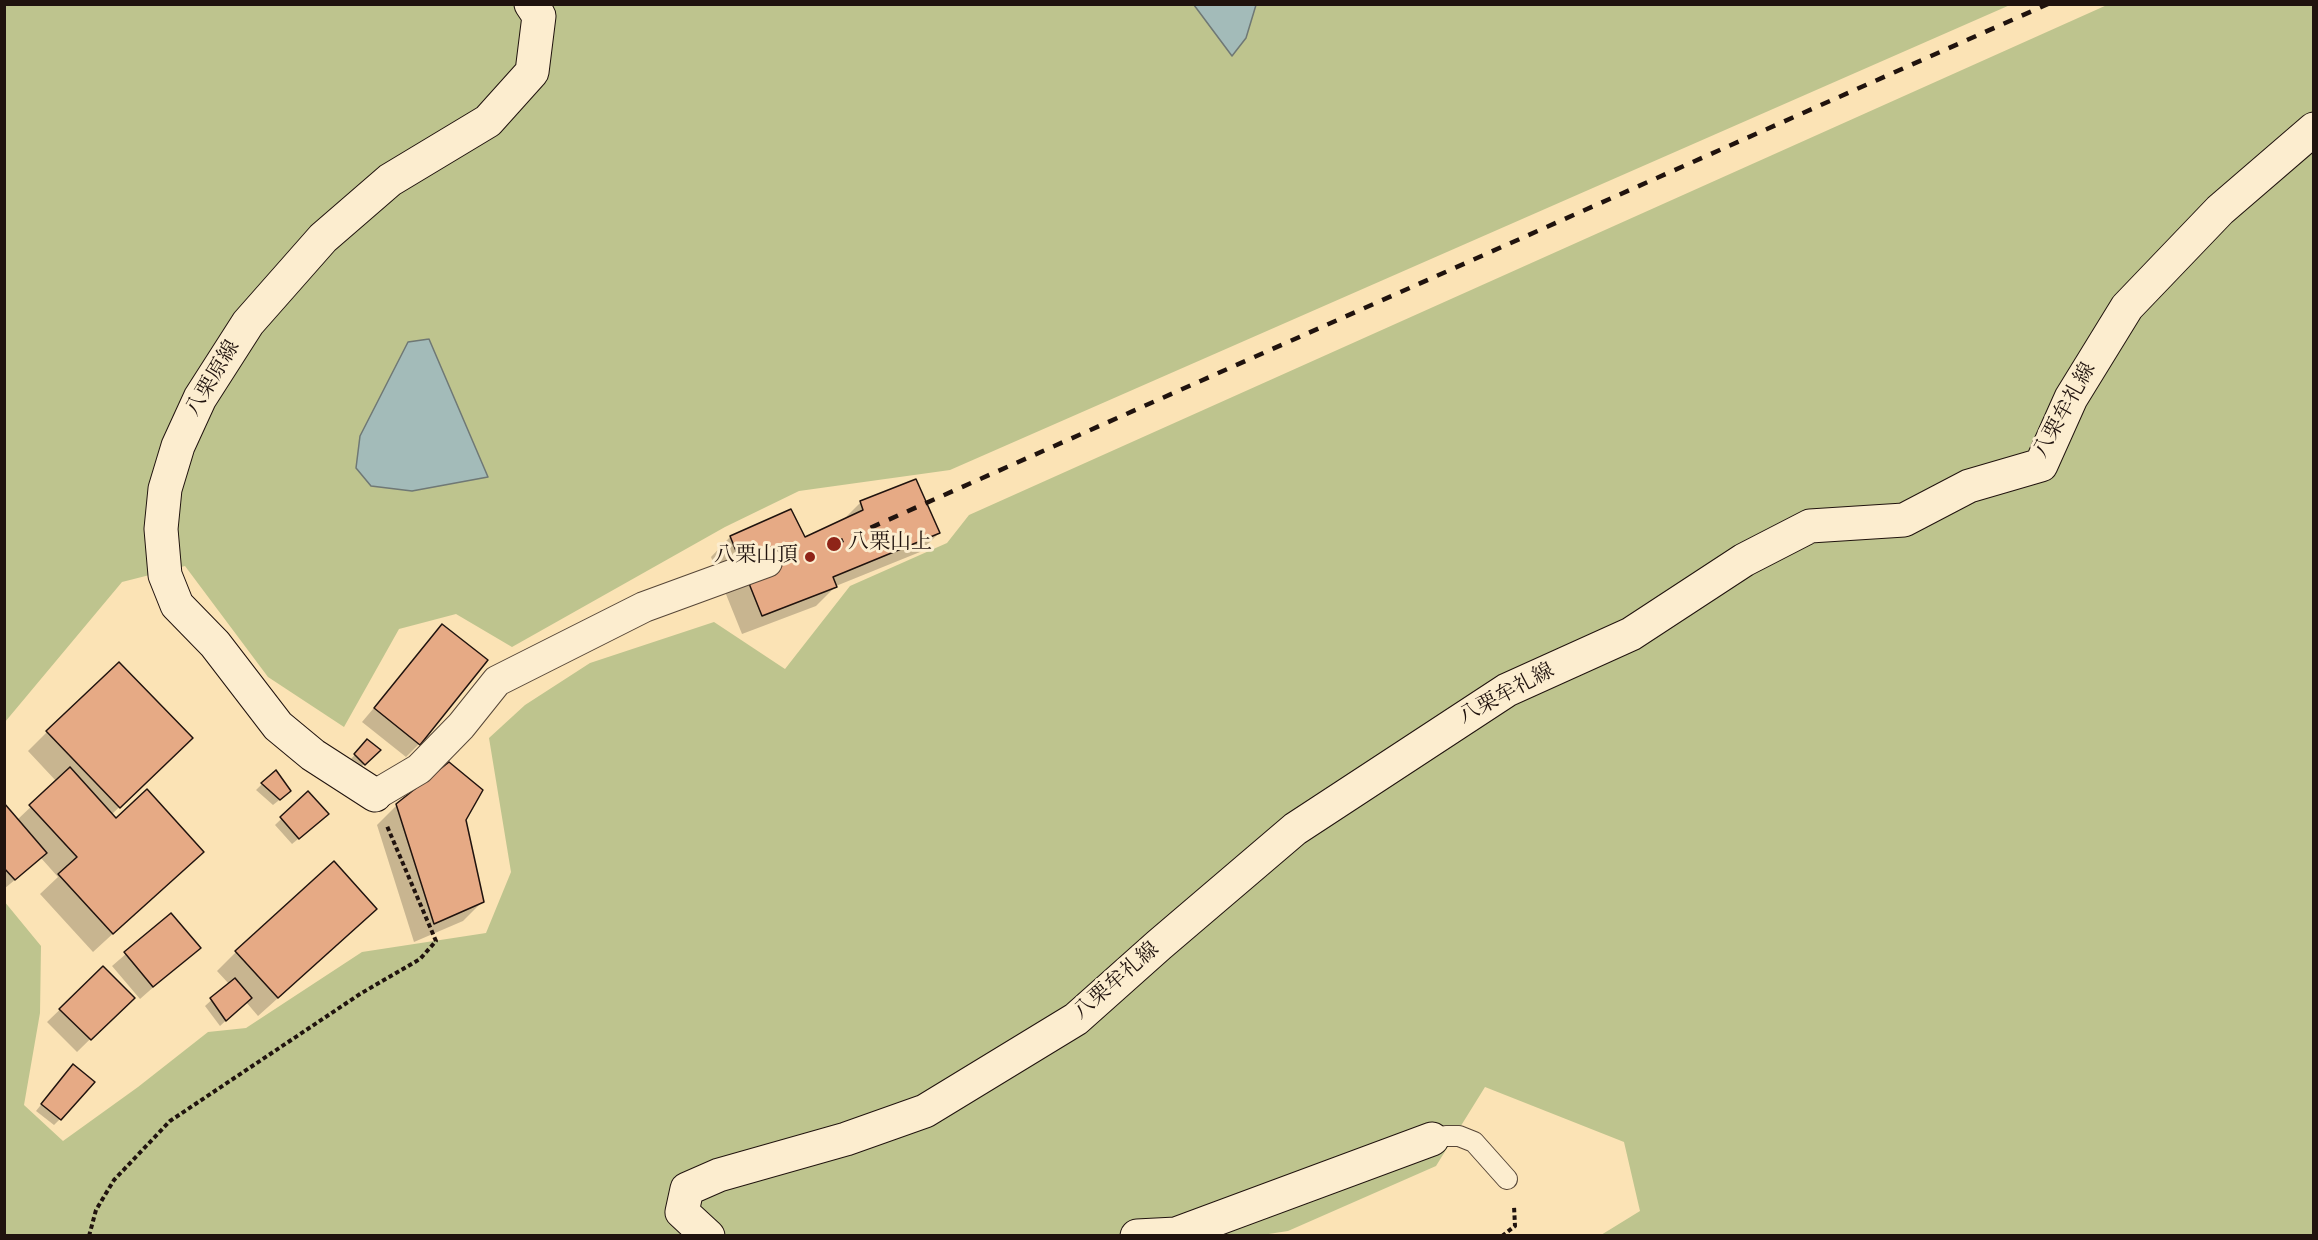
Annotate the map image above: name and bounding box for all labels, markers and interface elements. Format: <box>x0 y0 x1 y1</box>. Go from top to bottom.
street label: 八栗原線 <box>182 337 246 421</box>
street label: 八栗牟礼線 <box>2030 359 2102 463</box>
place label: 八栗山上 <box>848 531 932 557</box>
marker: 八栗山上 <box>825 535 843 553</box>
place label: 八栗山頂 <box>714 544 798 570</box>
marker: 八栗山頂 <box>803 550 817 564</box>
street label: 八栗牟礼線 <box>1455 659 1559 731</box>
street label: 八栗牟礼線 <box>1069 938 1165 1026</box>

